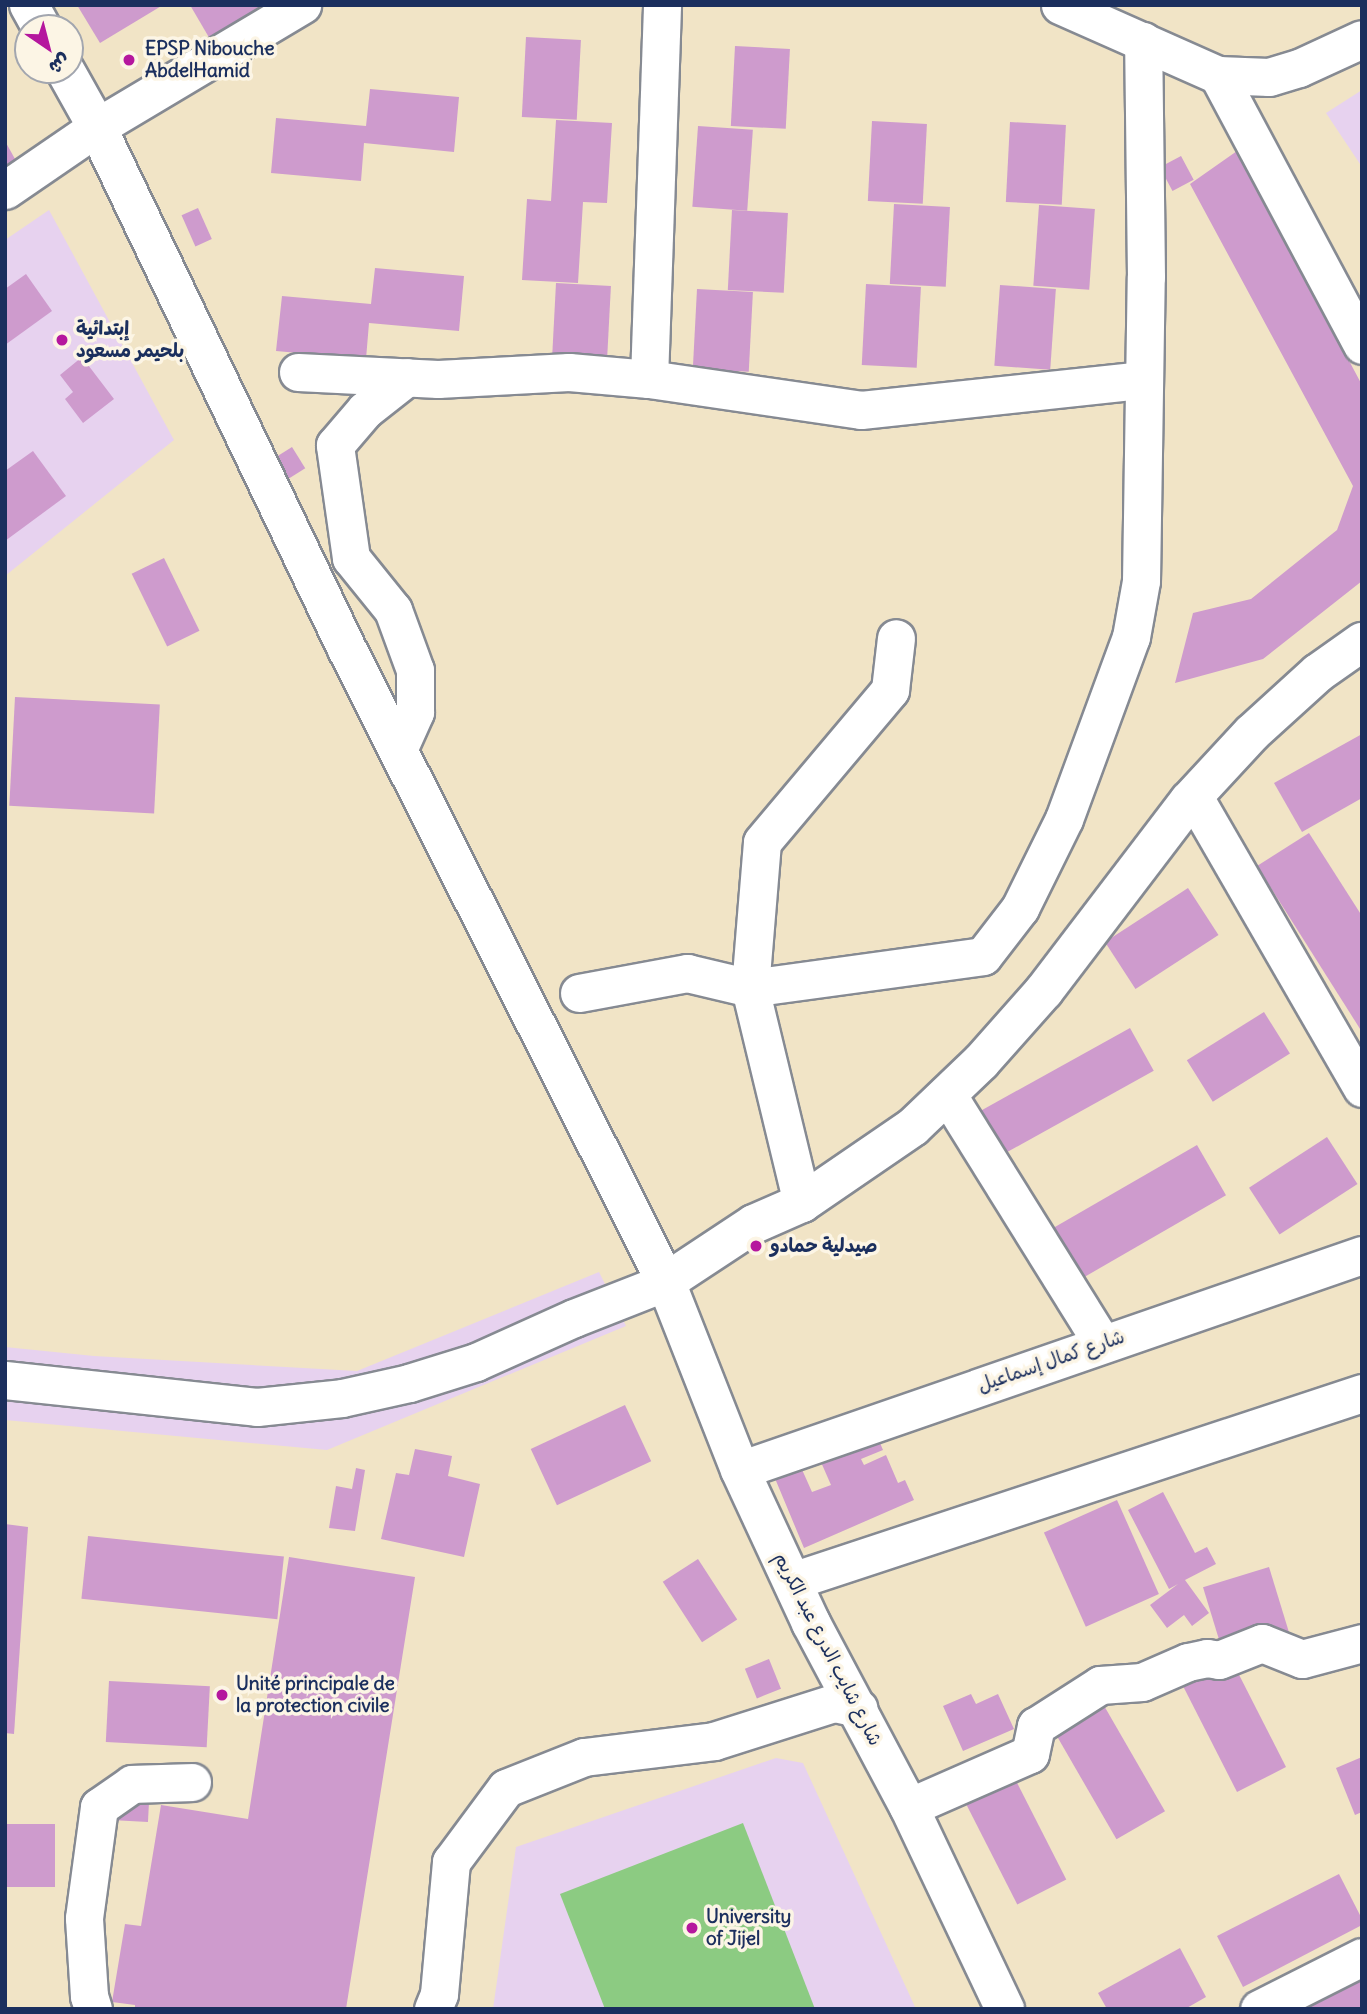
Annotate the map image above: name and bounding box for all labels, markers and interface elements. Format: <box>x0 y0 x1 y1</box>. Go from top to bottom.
north arrow <box>14 14 84 84</box>
place label: EPSP Nibouche AbdelHamid <box>145 38 274 82</box>
text: ش <box>44 49 75 80</box>
marker: EPSP Nibouche AbdelHamid <box>119 50 139 70</box>
place label: إبتدائية بلحيمر مسعود <box>76 318 184 362</box>
marker: إبتدائية بلحيمر مسعود <box>54 332 70 348</box>
place label: صيدلية حمادو <box>770 1235 877 1257</box>
marker: صيدلية حمادو <box>748 1238 764 1254</box>
street label: شارع كمال إسماعيل <box>974 1325 1128 1397</box>
street label: شارع شايب الدرع عبد الكريم <box>769 1548 887 1750</box>
place label: Unité principale de la protection civile <box>236 1673 395 1717</box>
marker: Unité principale de la protection civile <box>214 1687 230 1703</box>
place label: University of Jijel <box>706 1906 791 1950</box>
marker: University of Jijel <box>684 1920 700 1936</box>

